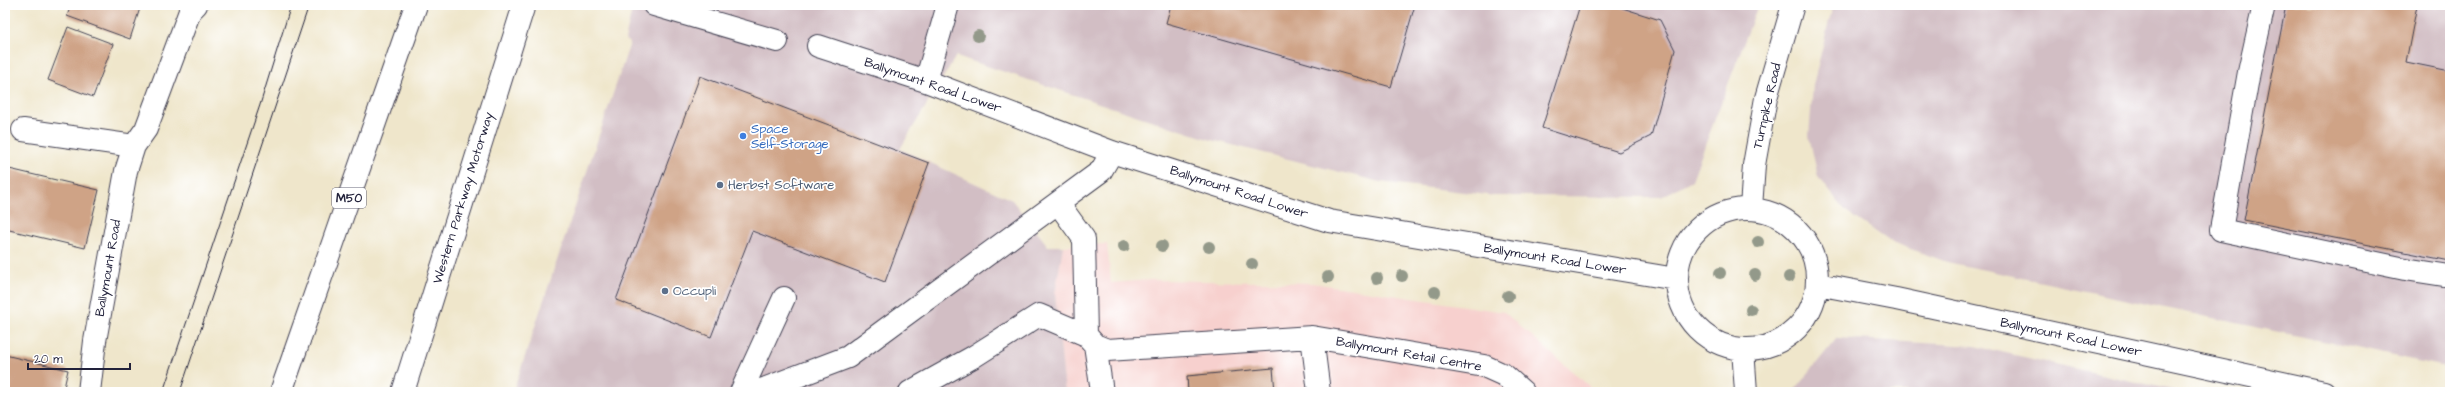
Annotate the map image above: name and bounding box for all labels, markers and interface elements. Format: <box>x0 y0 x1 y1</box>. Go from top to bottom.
street label: Ballymount Road Lower <box>862 53 1004 118</box>
street label: Turnpike Road <box>1748 61 1786 151</box>
street label: Western Parkway Motorway <box>428 110 499 286</box>
place label: Space Self-Storage <box>751 120 829 154</box>
marker: Space Self-Storage <box>738 131 748 141</box>
street label: Ballymount Road Lower <box>1167 161 1310 224</box>
place label: Herbst Software <box>728 176 834 194</box>
marker: Herbst Software <box>715 180 725 190</box>
road number: M50 <box>332 188 366 208</box>
street label: Ballymount Road <box>91 218 126 318</box>
street label: Ballymount Road Lower <box>1482 239 1628 280</box>
place label: Occupli <box>673 282 716 300</box>
marker: Occupli <box>660 286 670 296</box>
street label: Ballymount Road Lower <box>1998 313 2143 362</box>
street label: Ballymount Retail Centre <box>1335 332 1483 377</box>
scale bar <box>28 345 130 371</box>
text: 20 m <box>34 351 63 368</box>

